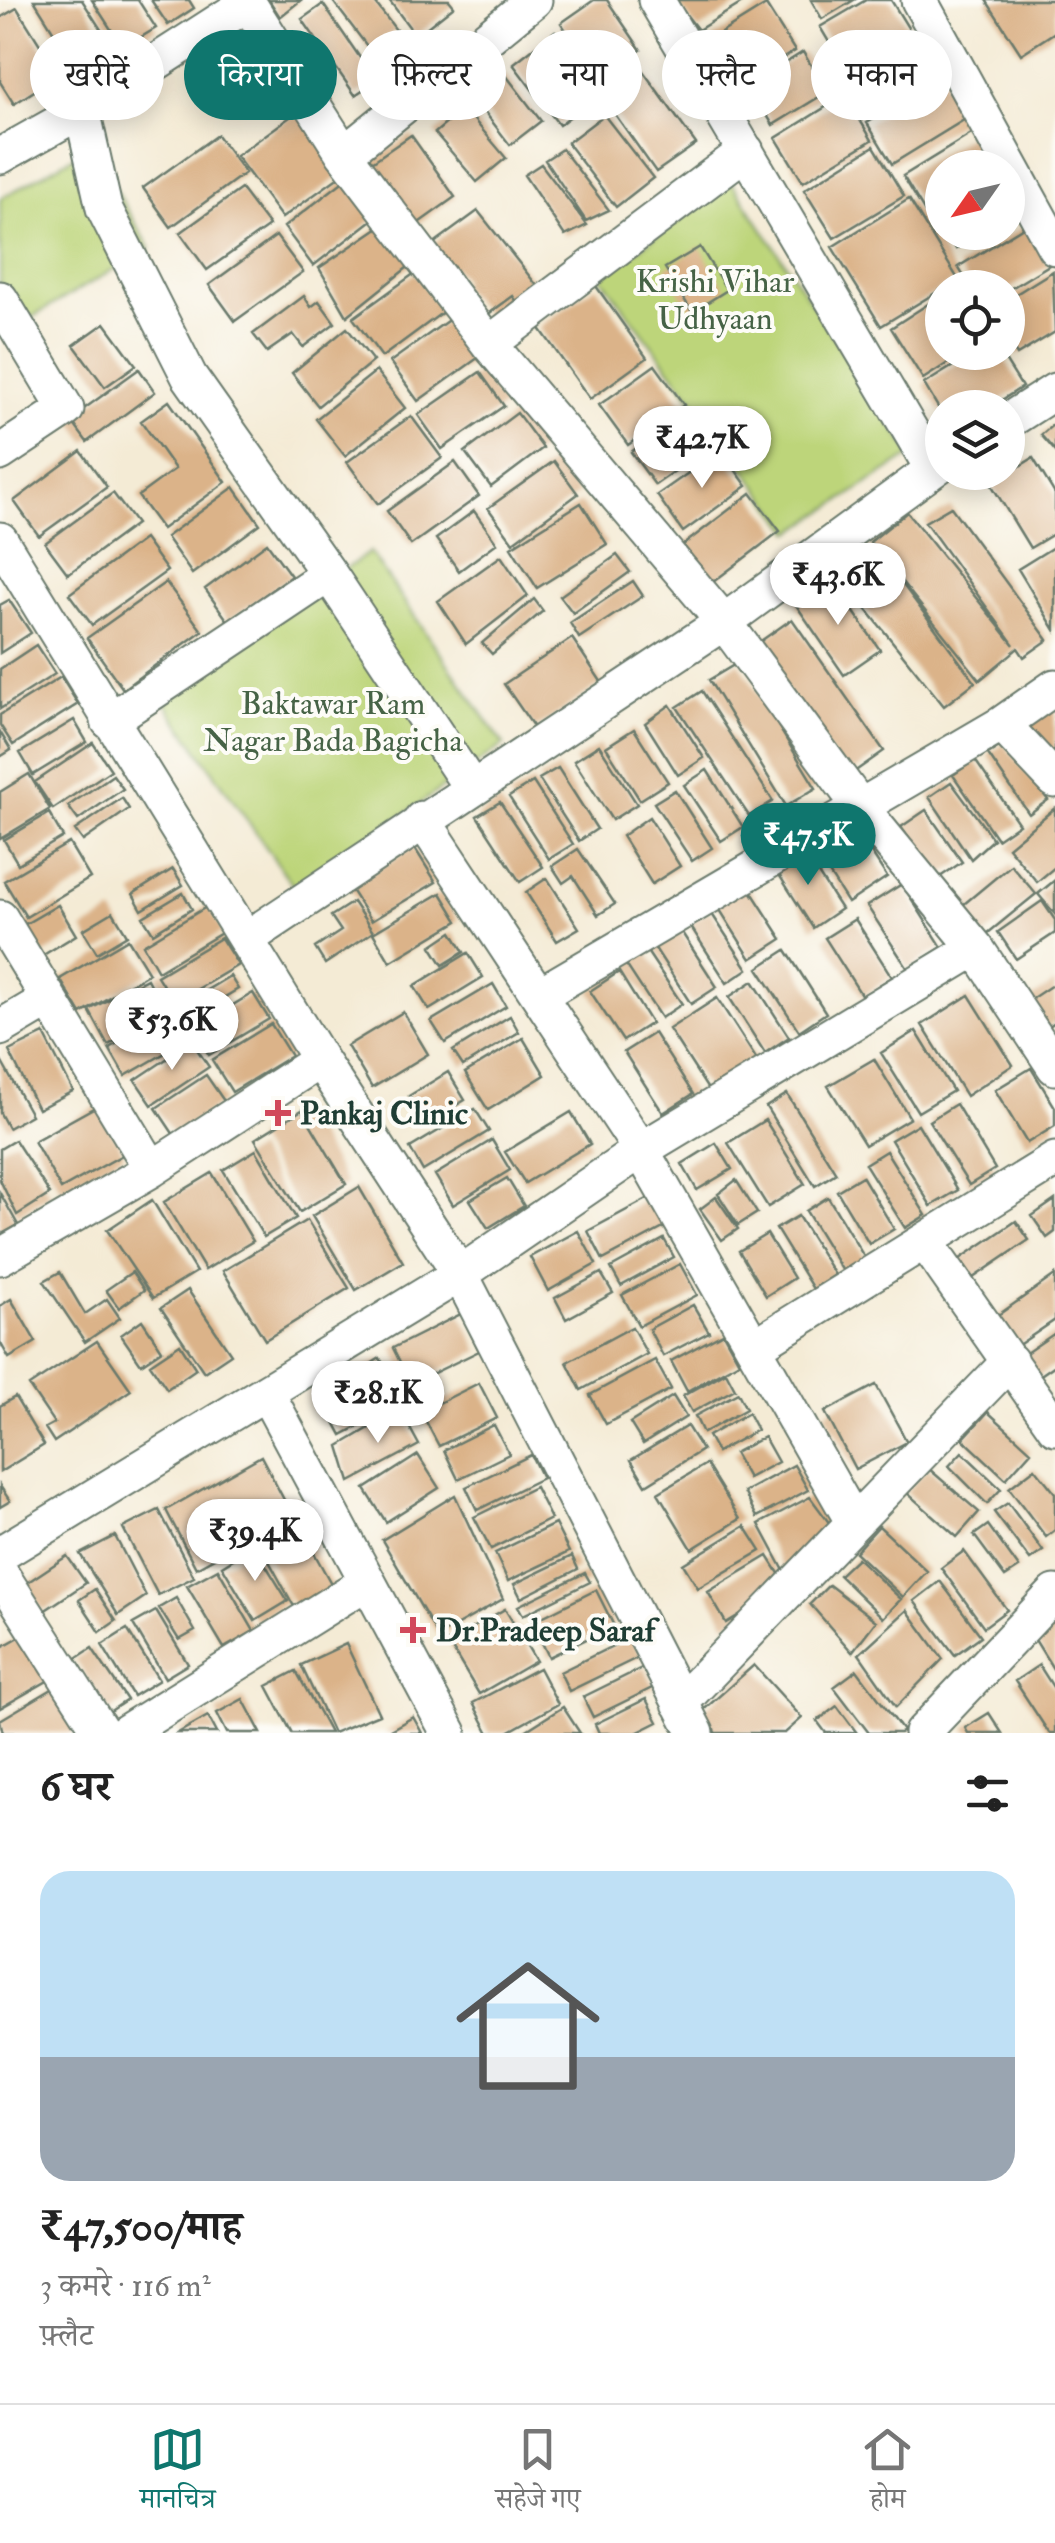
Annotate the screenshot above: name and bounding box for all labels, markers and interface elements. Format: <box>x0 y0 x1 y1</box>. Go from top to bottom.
chip: खरीदें <box>30 30 164 120</box>
chip: किराया <box>184 30 337 120</box>
chip: फ़िल्टर <box>357 30 506 120</box>
chip: नया <box>526 30 642 120</box>
chip: फ़्लैट <box>662 30 791 120</box>
chip: मकान <box>811 30 952 120</box>
north arrow <box>925 150 1025 250</box>
map controls <box>925 150 1025 490</box>
park label: Krishi Vihar Udhyaan <box>636 262 794 339</box>
button: locate <box>925 270 1025 370</box>
button: layers <box>925 390 1025 490</box>
pin: ₹42.7K <box>621 406 783 491</box>
text: ₹42.7K <box>655 418 749 458</box>
pin: ₹43.6K <box>757 543 919 628</box>
text: ₹43.6K <box>792 555 884 595</box>
park label: Baktawar Ram Nagar Bada Bagicha <box>203 684 464 761</box>
pin: ₹47.5K <box>727 803 889 888</box>
text: ₹47.5K <box>763 815 853 855</box>
pin: ₹53.6K <box>91 988 253 1073</box>
text: ₹53.6K <box>127 1000 217 1040</box>
place label: Pankaj Clinic <box>300 1094 468 1134</box>
marker: Pankaj Clinic <box>265 1100 291 1126</box>
pin: ₹28.1K <box>297 1361 459 1446</box>
text: ₹28.1K <box>333 1373 423 1413</box>
pin: ₹39.4K <box>174 1499 336 1584</box>
text: ₹39.4K <box>208 1511 302 1551</box>
place label: Dr.Pradeep Saraf <box>436 1611 661 1651</box>
marker: Dr.Pradeep Saraf <box>400 1617 426 1643</box>
text: 6 घर <box>40 1761 112 1813</box>
icon: filters <box>960 1766 1015 1821</box>
icon: home <box>438 1936 618 2116</box>
text: ₹47,500/माह <box>40 2201 242 2253</box>
text: 3 कमरे · 116 m² <box>40 2266 211 2306</box>
text: फ़्लैट <box>40 2316 93 2356</box>
tab: मानचित्र <box>140 2422 216 2526</box>
tab: सहेजे गए <box>495 2422 581 2526</box>
tab: होम <box>860 2422 915 2526</box>

